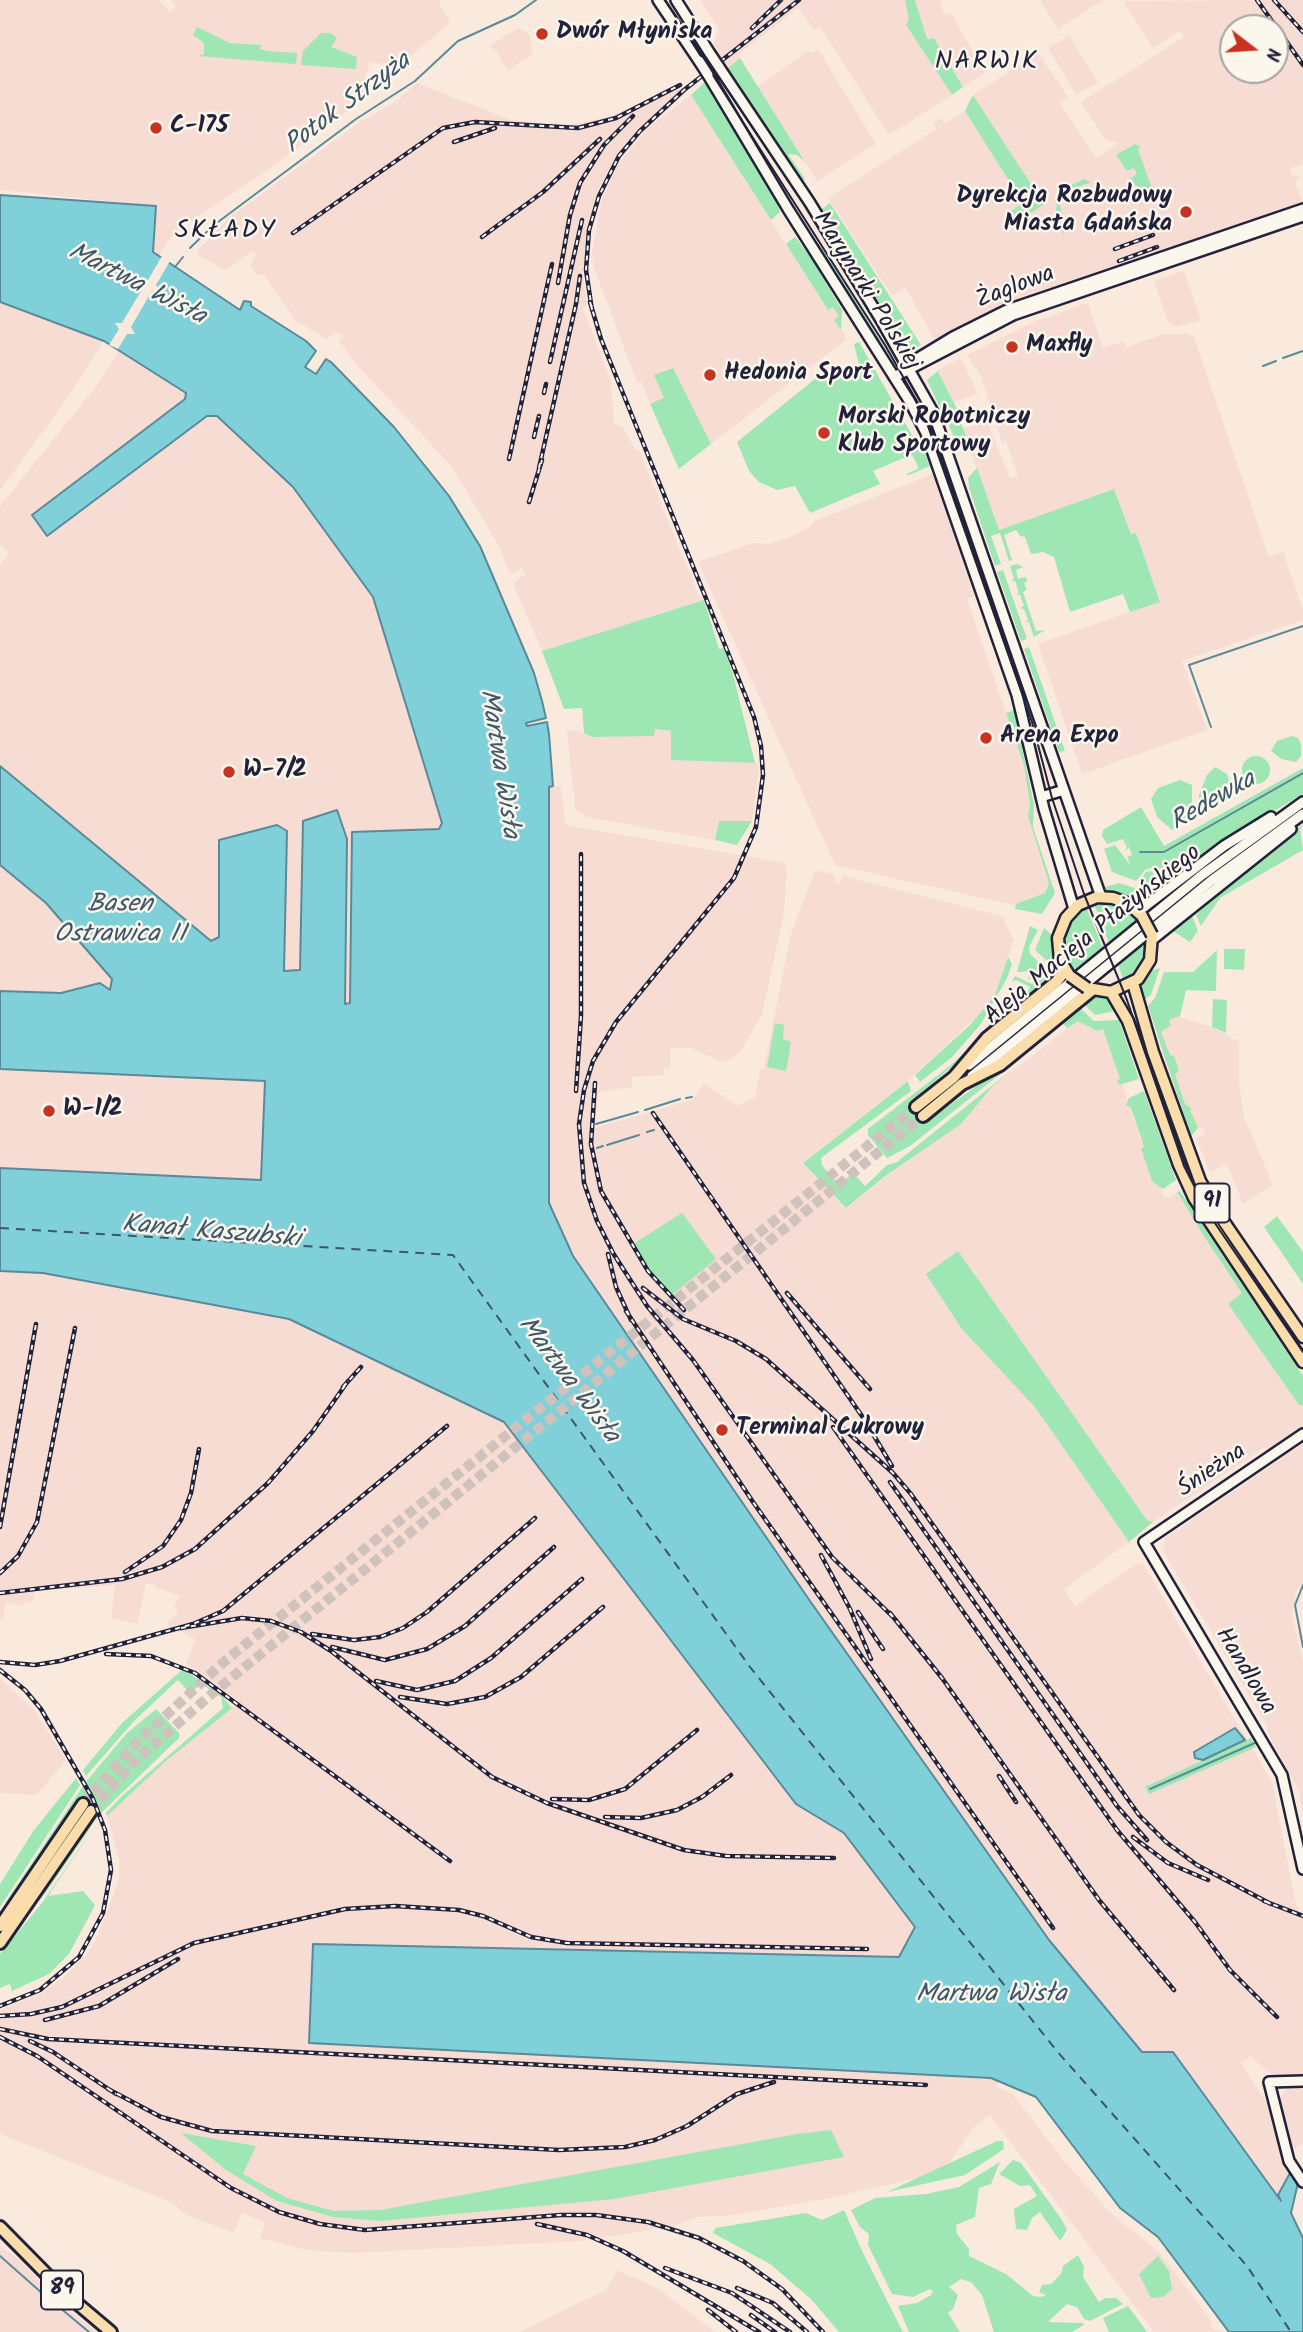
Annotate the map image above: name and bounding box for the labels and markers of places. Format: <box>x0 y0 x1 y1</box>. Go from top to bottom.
place label: Dwór Młyniska <box>556 20 712 48</box>
marker: Dwór Młyniska <box>534 26 550 42</box>
place label: C-175 <box>170 114 228 142</box>
marker: C-175 <box>148 120 164 136</box>
place label: Dyrekcja Rozbudowy Miasta Gdańska <box>956 184 1172 240</box>
marker: Dyrekcja Rozbudowy Miasta Gdańska <box>1178 204 1194 220</box>
place label: Maxfly <box>1026 333 1093 361</box>
marker: Maxfly <box>1004 339 1020 355</box>
place label: Hedonia Sport <box>724 361 873 389</box>
marker: Hedonia Sport <box>702 367 718 383</box>
place label: Morski Robotniczy Klub Sportowy <box>838 405 1030 461</box>
marker: Morski Robotniczy Klub Sportowy <box>816 425 832 441</box>
place label: Arena Expo <box>1000 724 1119 752</box>
marker: Arena Expo <box>978 730 994 746</box>
place label: W-7/2 <box>243 758 307 786</box>
marker: W-7/2 <box>221 764 237 780</box>
place label: W-1/2 <box>63 1097 123 1125</box>
marker: W-1/2 <box>41 1103 57 1119</box>
place label: Terminal Cukrowy <box>736 1416 924 1444</box>
marker: Terminal Cukrowy <box>714 1422 730 1438</box>

